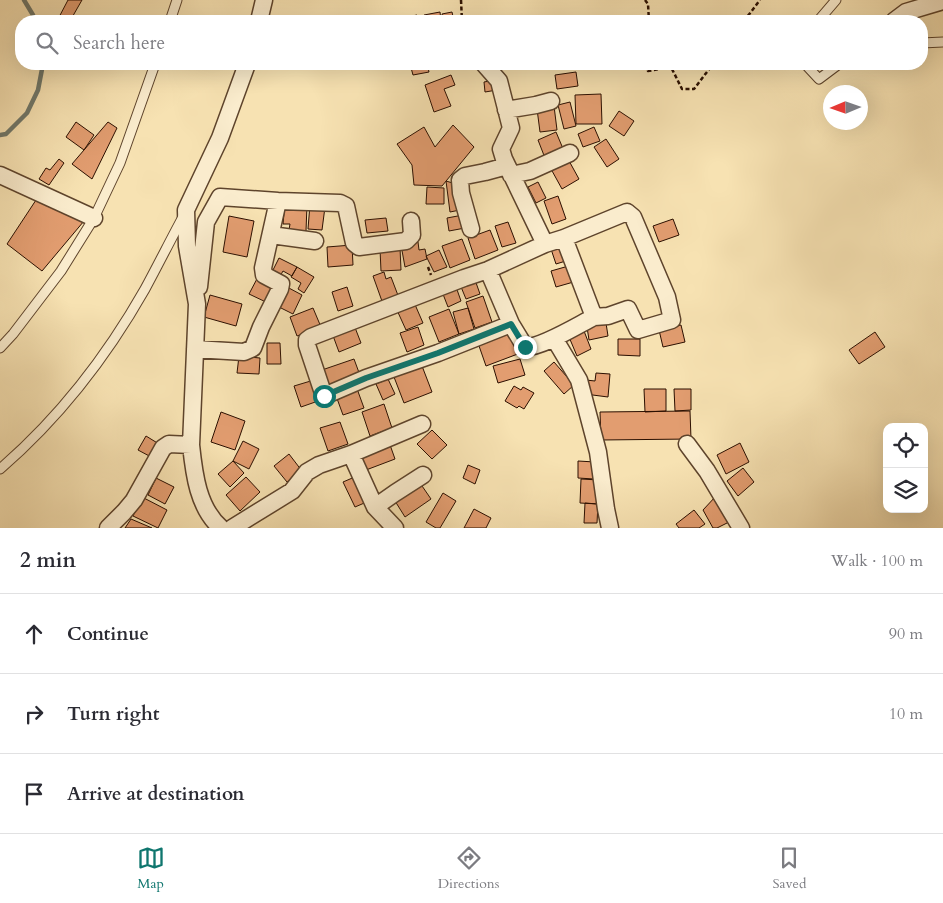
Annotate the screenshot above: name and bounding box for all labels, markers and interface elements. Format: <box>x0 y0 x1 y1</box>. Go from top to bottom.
search box <box>15 15 928 70</box>
icon: search <box>33 29 61 57</box>
text: Search here <box>73 30 165 56</box>
north arrow <box>823 85 868 130</box>
route end <box>514 336 537 359</box>
route start <box>313 385 336 408</box>
map controls <box>883 423 928 513</box>
button: locate <box>883 423 928 468</box>
button: layers <box>883 468 928 513</box>
text: 2 min <box>20 546 76 575</box>
text: Walk · 100 m <box>831 550 923 572</box>
icon: ahead <box>20 620 48 648</box>
text: Continue <box>67 621 149 647</box>
text: 90 m <box>889 623 923 645</box>
icon: right <box>20 700 48 728</box>
text: Turn right <box>67 701 159 727</box>
text: 10 m <box>889 703 923 725</box>
icon: arrive <box>20 780 48 808</box>
text: Arrive at destination <box>67 781 244 807</box>
tab: Map <box>137 844 165 893</box>
tab: Directions <box>438 844 499 893</box>
tab: Saved <box>772 844 806 893</box>

